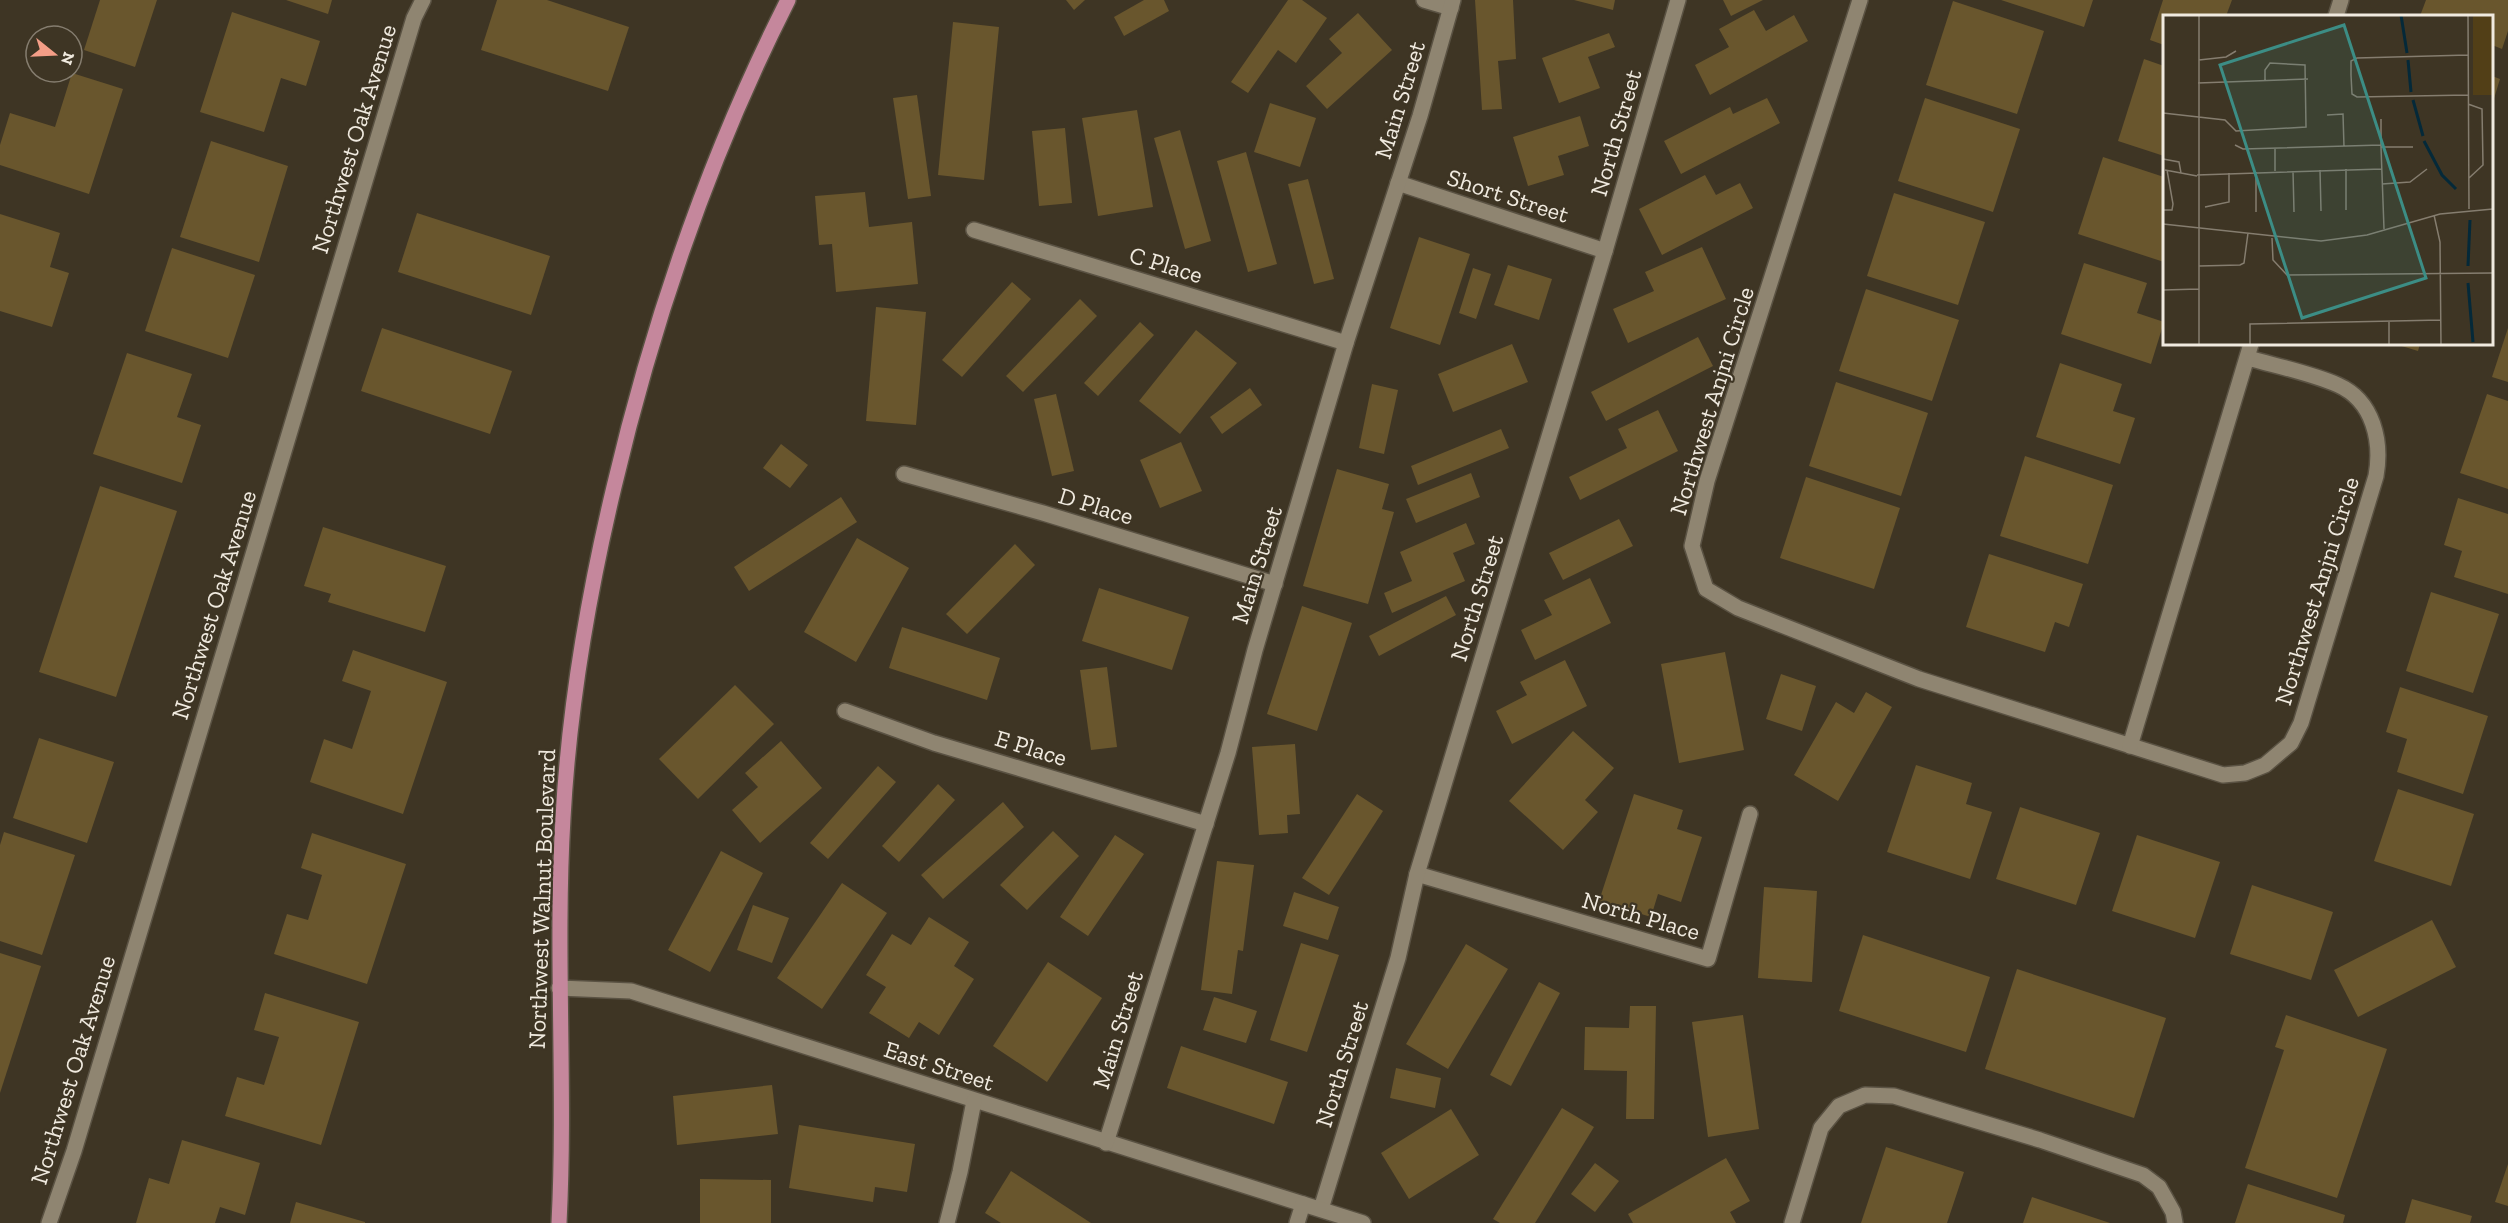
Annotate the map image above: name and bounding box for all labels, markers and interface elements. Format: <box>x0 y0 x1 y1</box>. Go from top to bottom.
inset map <box>2163 15 2493 345</box>
street label: Northwest Oak Avenue <box>305 21 402 257</box>
north arrow <box>24 24 84 84</box>
street label: Main Street <box>1368 37 1431 162</box>
text: N <box>57 50 79 67</box>
street label: North Street <box>1584 66 1647 200</box>
street label: Short Street <box>1444 162 1573 229</box>
street label: C Place <box>1126 240 1206 289</box>
street label: Northwest Anjni Circle <box>1663 283 1760 519</box>
street label: Northwest Anjni Circle <box>2268 473 2365 709</box>
street label: D Place <box>1055 480 1137 531</box>
street label: Northwest Oak Avenue <box>165 487 262 723</box>
street label: Main Street <box>1225 502 1288 627</box>
street label: North Street <box>1444 531 1509 664</box>
street label: E Place <box>992 723 1071 772</box>
street label: Northwest Walnut Boulevard <box>522 748 561 1050</box>
street label: North Place <box>1579 885 1703 946</box>
street label: Northwest Oak Avenue <box>24 952 121 1188</box>
street label: Main Street <box>1086 967 1149 1092</box>
street label: North Street <box>1309 997 1374 1130</box>
street label: East Street <box>881 1034 998 1097</box>

